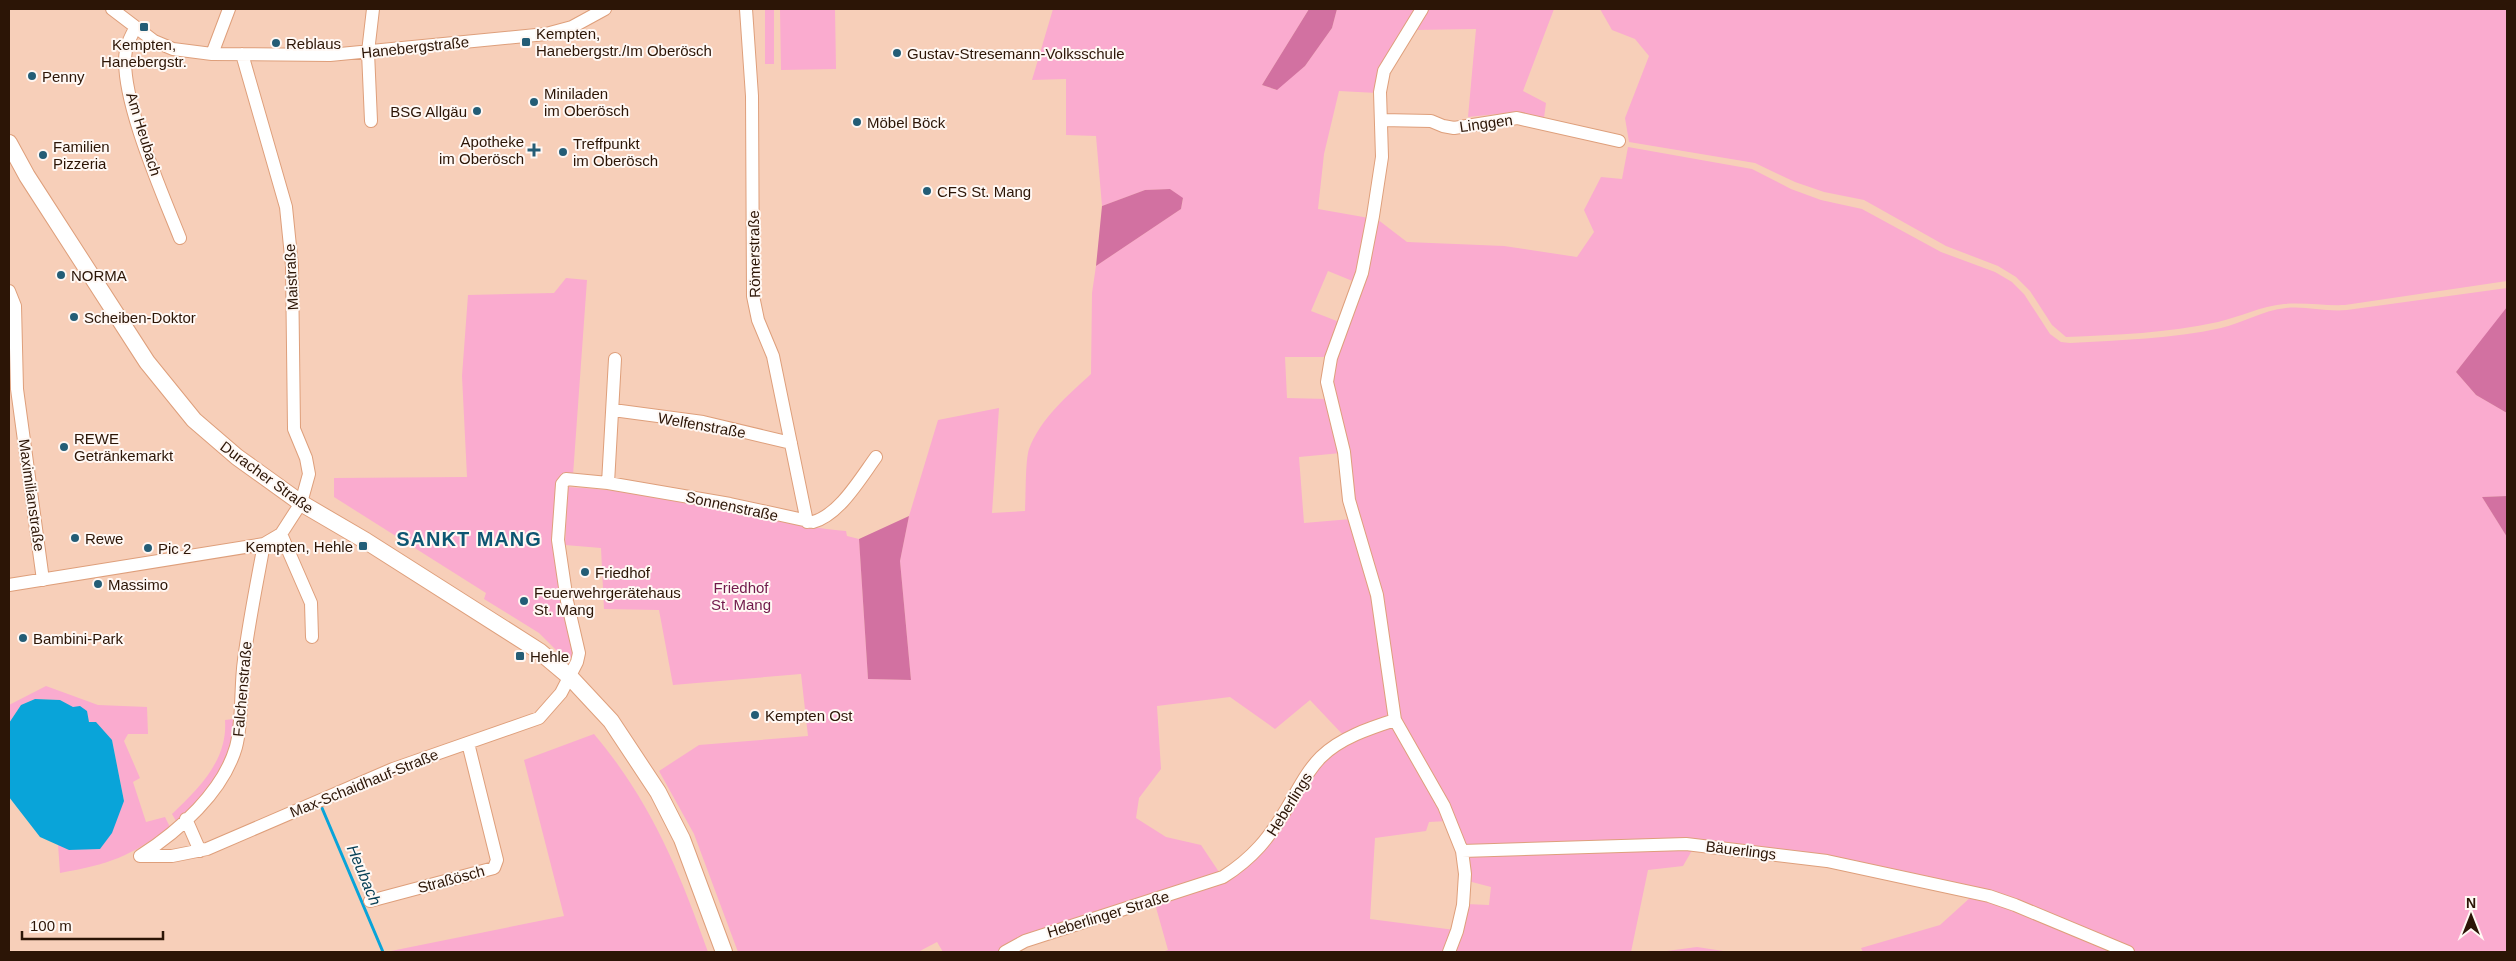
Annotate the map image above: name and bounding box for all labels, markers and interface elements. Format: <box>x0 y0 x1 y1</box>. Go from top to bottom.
marker: Kempten, Hanebergstr. <box>138 21 150 33</box>
place label: Kempten, Hanebergstr./Im Oberösch <box>536 25 712 59</box>
street label: Hanebergstraße <box>360 33 470 61</box>
place label: Reblaus <box>286 35 341 52</box>
place label: Kempten, Hanebergstr. <box>101 36 187 70</box>
marker: Kempten, Hanebergstr./Im Oberösch <box>520 36 532 48</box>
marker: Reblaus <box>270 37 282 49</box>
place label: Gustav-Stresemann-Volksschule <box>907 45 1125 62</box>
marker: Gustav-Stresemann-Volksschule <box>891 47 903 59</box>
place label: Penny <box>42 68 85 85</box>
marker: Penny <box>26 70 38 82</box>
place label: Miniladen im Oberösch <box>544 85 629 119</box>
street label: Am Heubach <box>123 90 165 178</box>
marker: Miniladen im Oberösch <box>528 96 540 108</box>
place label: BSG Allgäu <box>390 103 467 120</box>
marker: BSG Allgäu <box>471 105 483 117</box>
street label: Linggen <box>1458 111 1514 135</box>
place label: Möbel Böck <box>867 114 946 131</box>
marker: Möbel Böck <box>851 116 863 128</box>
place label: Apotheke im Oberösch <box>439 133 524 167</box>
place label: Treffpunkt im Oberösch <box>573 135 658 169</box>
place label: Familien Pizzeria <box>53 138 110 172</box>
marker: Apotheke im Oberösch <box>528 144 540 156</box>
marker: Treffpunkt im Oberösch <box>557 146 569 158</box>
marker: Familien Pizzeria <box>37 149 49 161</box>
place label: CFS St. Mang <box>937 183 1031 200</box>
marker: CFS St. Mang <box>921 185 933 197</box>
street label: Römerstraße <box>745 210 763 298</box>
street label: Maistraße <box>281 243 301 311</box>
place label: NORMA <box>71 267 127 284</box>
marker: NORMA <box>55 269 67 281</box>
place label: Scheiben-Doktor <box>84 309 196 326</box>
marker: Scheiben-Doktor <box>68 311 80 323</box>
street label: Welfenstraße <box>657 409 747 441</box>
place label: REWE Getränkemarkt <box>74 430 174 464</box>
street label: Maximilianstraße <box>16 438 48 552</box>
street label: Duracher Straße <box>217 438 317 516</box>
marker: REWE Getränkemarkt <box>58 441 70 453</box>
street label: Sonnenstraße <box>684 488 780 524</box>
district label: SANKT MANG <box>396 528 542 550</box>
place label: Rewe <box>85 530 123 547</box>
marker: Rewe <box>69 532 81 544</box>
place label: Kempten, Hehle <box>245 538 353 555</box>
place label: Pic 2 <box>158 540 191 557</box>
marker: Kempten, Hehle <box>357 540 369 552</box>
marker: Pic 2 <box>142 542 154 554</box>
place label: Friedhof <box>595 564 651 581</box>
marker: Friedhof <box>579 566 591 578</box>
place label: Massimo <box>108 576 168 593</box>
marker: Massimo <box>92 578 104 590</box>
park label: Friedhof St. Mang <box>711 579 771 613</box>
place label: Feuerwehrgerätehaus St. Mang <box>534 584 681 618</box>
marker: Feuerwehrgerätehaus St. Mang <box>518 595 530 607</box>
place label: Bambini-Park <box>33 630 124 647</box>
marker: Bambini-Park <box>17 632 29 644</box>
street label: Falchenstraße <box>229 641 255 737</box>
place label: Hehle <box>530 648 569 665</box>
marker: Hehle <box>514 650 526 662</box>
place label: Kempten Ost <box>765 707 853 724</box>
marker: Kempten Ost <box>749 709 761 721</box>
street label: Max-Schaidhauf-Straße <box>287 745 441 821</box>
street label: Heberlings <box>1263 769 1315 839</box>
street label: Bäuerlings <box>1705 837 1777 863</box>
water label: Heubach <box>344 842 384 908</box>
street label: Straßösch <box>416 862 486 896</box>
street label: Heberlinger Straße <box>1045 887 1171 941</box>
north arrow <box>2446 891 2496 941</box>
text: N <box>2466 895 2476 911</box>
scale bar <box>22 908 164 940</box>
text: 100 m <box>30 917 72 934</box>

